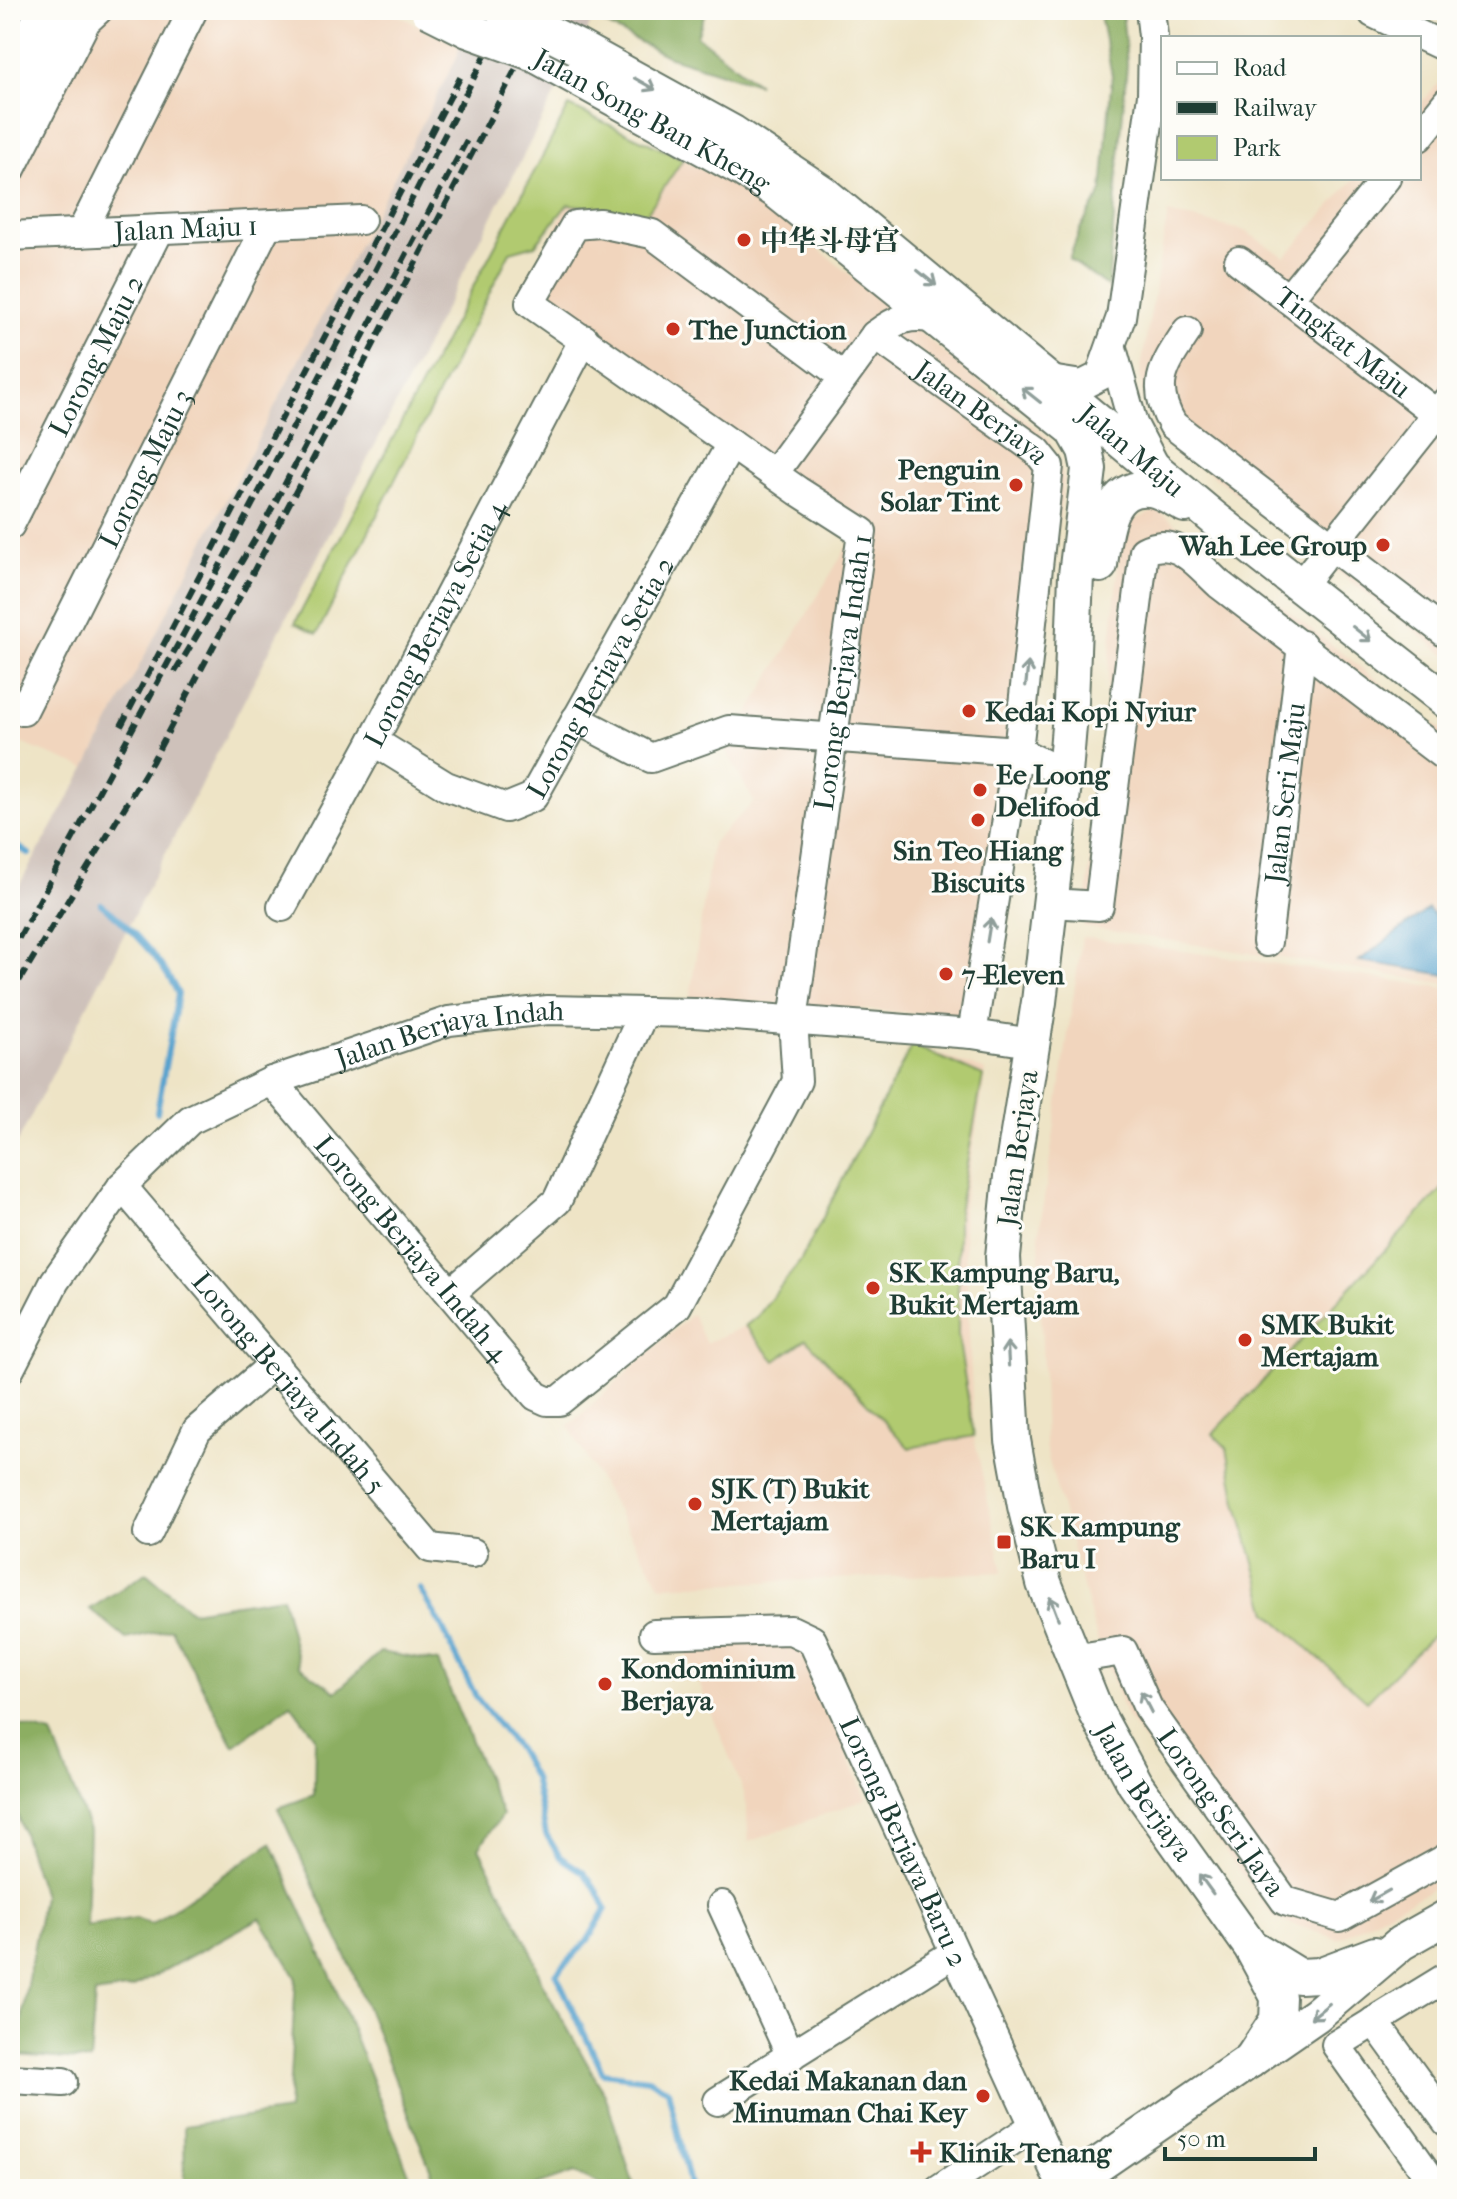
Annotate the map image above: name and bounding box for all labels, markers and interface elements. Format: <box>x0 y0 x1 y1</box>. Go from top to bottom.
legend <box>1161 36 1421 180</box>
street label: Jalan Song Ban Kheng <box>526 40 778 201</box>
text: Road <box>1233 54 1287 82</box>
one-way arrow <box>633 77 657 92</box>
text: Railway <box>1233 94 1318 122</box>
text: Park <box>1233 134 1281 162</box>
street label: Jalan Maju 1 <box>111 209 258 248</box>
place label: 中华斗母宫 <box>760 224 900 257</box>
marker: 中华斗母宫 <box>735 231 753 249</box>
one-way arrow <box>916 269 937 287</box>
street label: Lorong Maju 2 <box>42 270 151 442</box>
street label: Tingkat Maju <box>1269 279 1418 405</box>
place label: The Junction <box>688 313 847 346</box>
marker: The Junction <box>664 320 682 338</box>
street label: Jalan Berjaya <box>907 352 1057 471</box>
street label: Lorong Maju 3 <box>92 384 199 553</box>
one-way arrow <box>1021 387 1042 404</box>
street label: Jalan Maju <box>1070 396 1191 504</box>
place label: Penguin Solar Tint <box>880 453 1001 518</box>
marker: Penguin Solar Tint <box>1007 476 1025 494</box>
street label: Lorong Berjaya Setia 4 <box>357 494 514 753</box>
place label: Wah Lee Group <box>1179 529 1367 562</box>
street label: Lorong Berjaya Indah 1 <box>807 532 879 813</box>
marker: Wah Lee Group <box>1374 536 1392 554</box>
street label: Lorong Berjaya Setia 2 <box>520 551 681 804</box>
one-way arrow <box>1351 626 1372 643</box>
one-way arrow <box>1019 661 1034 688</box>
place label: Kedai Kopi Nyiur <box>985 695 1197 728</box>
street label: Jalan Seri Maju <box>1258 701 1312 887</box>
marker: Kedai Kopi Nyiur <box>960 702 978 720</box>
place label: Ee Loong Delifood <box>996 758 1110 823</box>
marker: Ee Loong Delifood <box>971 781 989 799</box>
marker: Sin Teo Hiang Biscuits <box>969 811 987 829</box>
place label: Sin Teo Hiang Biscuits <box>893 834 1064 899</box>
one-way arrow <box>982 917 997 943</box>
place label: 7-Eleven <box>961 958 1065 991</box>
marker: 7-Eleven <box>937 965 955 983</box>
street label: Jalan Berjaya Indah <box>329 994 565 1076</box>
street label: Jalan Berjaya <box>990 1067 1045 1230</box>
street label: Lorong Berjaya Indah 4 <box>307 1128 517 1369</box>
place label: SK Kampung Baru, Bukit Mertajam <box>889 1256 1120 1321</box>
street label: Lorong Berjaya Indah 5 <box>185 1265 392 1500</box>
marker: SK Kampung Baru, Bukit Mertajam <box>864 1279 882 1297</box>
place label: SMK Bukit Mertajam <box>1261 1308 1395 1373</box>
marker: SMK Bukit Mertajam <box>1236 1331 1254 1349</box>
one-way arrow <box>1001 1341 1016 1368</box>
place label: SJK (T) Bukit Mertajam <box>711 1472 870 1537</box>
marker: SJK (T) Bukit Mertajam <box>686 1495 704 1513</box>
place label: SK Kampung Baru I <box>1020 1510 1181 1575</box>
marker: SK Kampung Baru I <box>995 1533 1013 1551</box>
one-way arrow <box>1046 1597 1060 1621</box>
place label: Kondominium Berjaya <box>621 1652 796 1717</box>
marker: Kondominium Berjaya <box>596 1675 614 1693</box>
one-way arrow <box>1138 1691 1154 1715</box>
street label: Lorong Berjaya Baru 2 <box>832 1712 975 1972</box>
street label: Jalan Berjaya <box>1087 1715 1201 1868</box>
street label: Lorong Seri Jaya <box>1150 1721 1293 1903</box>
one-way arrow <box>1197 1874 1214 1895</box>
one-way arrow <box>1368 1888 1391 1904</box>
one-way arrow <box>1310 2003 1331 2020</box>
place label: Kedai Makanan dan Minuman Chai Key <box>729 2064 969 2129</box>
marker: Kedai Makanan dan Minuman Chai Key <box>974 2087 992 2105</box>
scale bar <box>1165 2111 1315 2161</box>
text: 50 m <box>1177 2125 1226 2153</box>
place label: Klinik Tenang <box>939 2136 1112 2169</box>
marker: Klinik Tenang <box>910 2141 932 2163</box>

